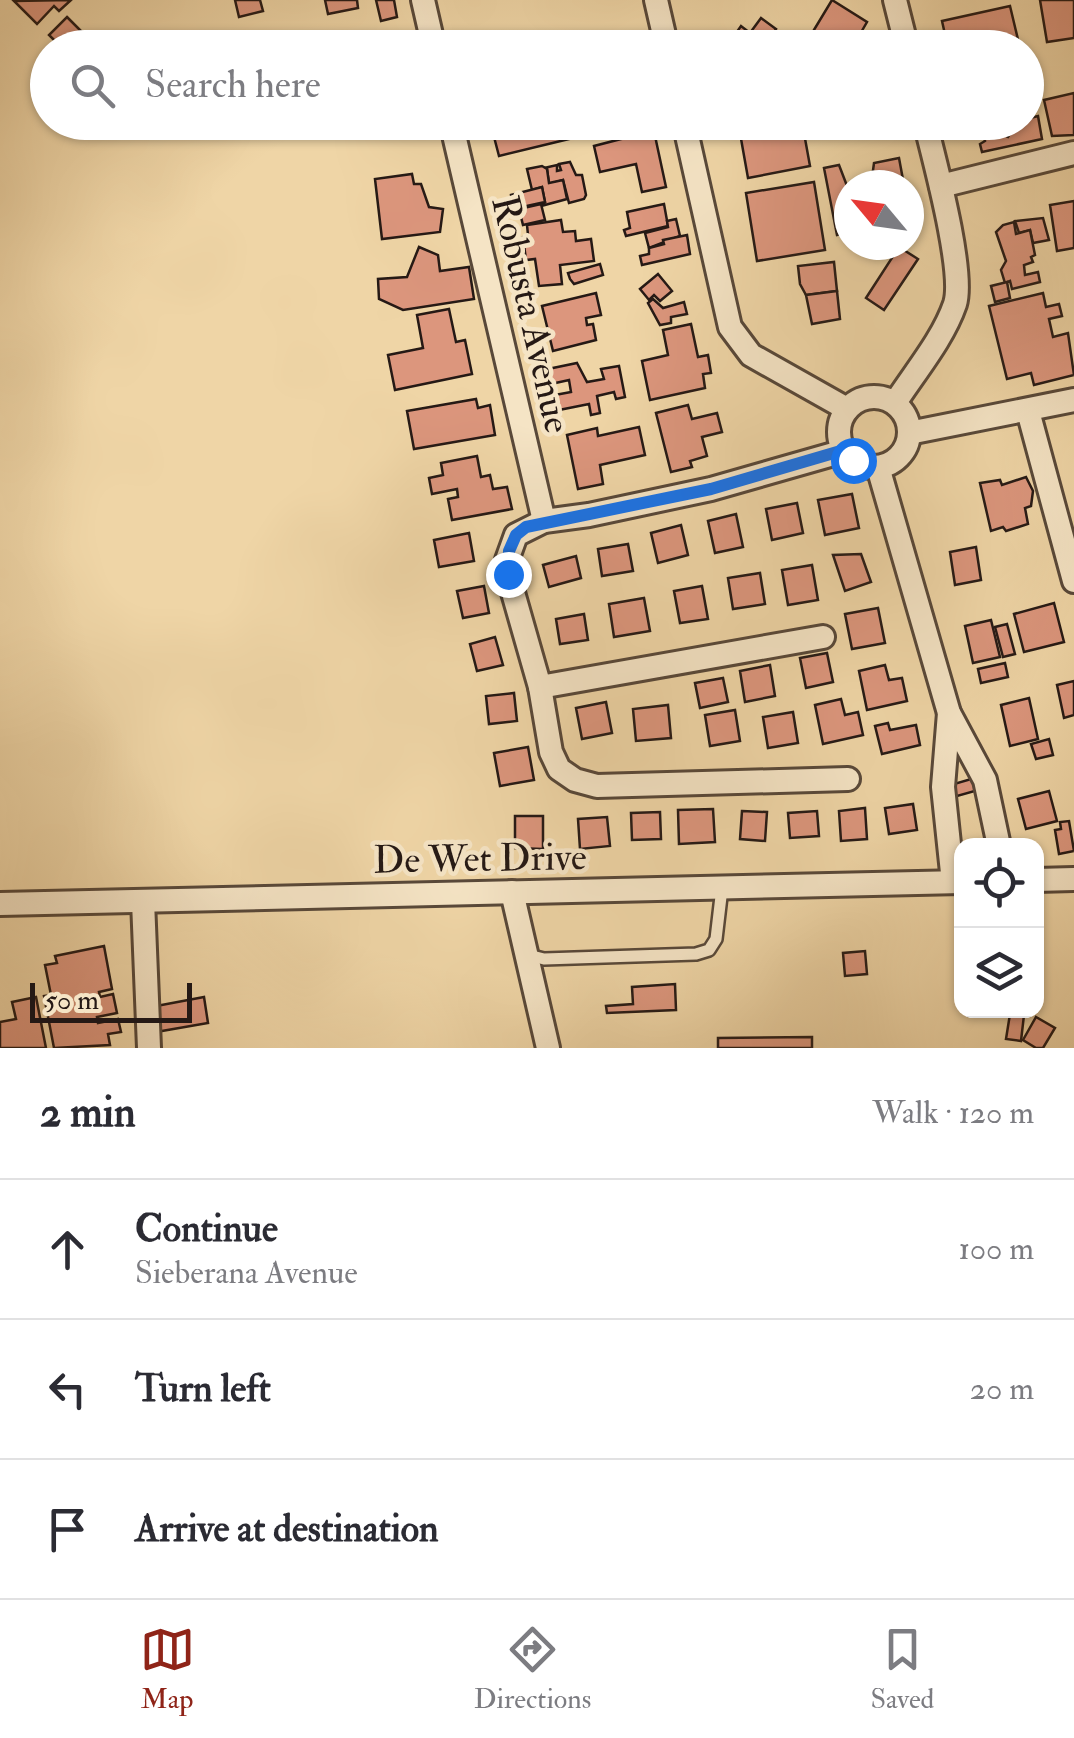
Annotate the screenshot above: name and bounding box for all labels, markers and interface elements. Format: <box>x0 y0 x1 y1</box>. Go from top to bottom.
search box <box>30 30 1044 140</box>
icon: search <box>65 58 120 113</box>
text: Search here <box>145 61 321 109</box>
north arrow <box>834 170 924 260</box>
street label: Robusta Avenue <box>480 191 582 438</box>
route start <box>831 438 877 484</box>
route end <box>486 552 532 598</box>
street label: De Wet Drive <box>373 833 587 885</box>
map controls <box>954 838 1044 1018</box>
button: locate <box>954 838 1044 928</box>
button: layers <box>954 928 1044 1018</box>
scale bar <box>30 978 192 1023</box>
text: 50 m <box>45 983 99 1018</box>
text: 2 min <box>40 1087 136 1139</box>
text: Walk · 120 m <box>872 1093 1034 1133</box>
text: Continue <box>135 1205 278 1253</box>
icon: ahead <box>40 1222 95 1277</box>
text: 100 m <box>958 1229 1034 1269</box>
text: Sieberana Avenue <box>135 1253 358 1293</box>
icon: left <box>40 1362 95 1417</box>
text: Turn left <box>135 1365 271 1413</box>
text: 20 m <box>970 1369 1034 1409</box>
icon: arrive <box>40 1502 95 1557</box>
text: Arrive at destination <box>135 1505 439 1553</box>
tab: Map <box>140 1622 195 1717</box>
tab: Directions <box>474 1622 591 1717</box>
tab: Saved <box>870 1622 934 1717</box>

